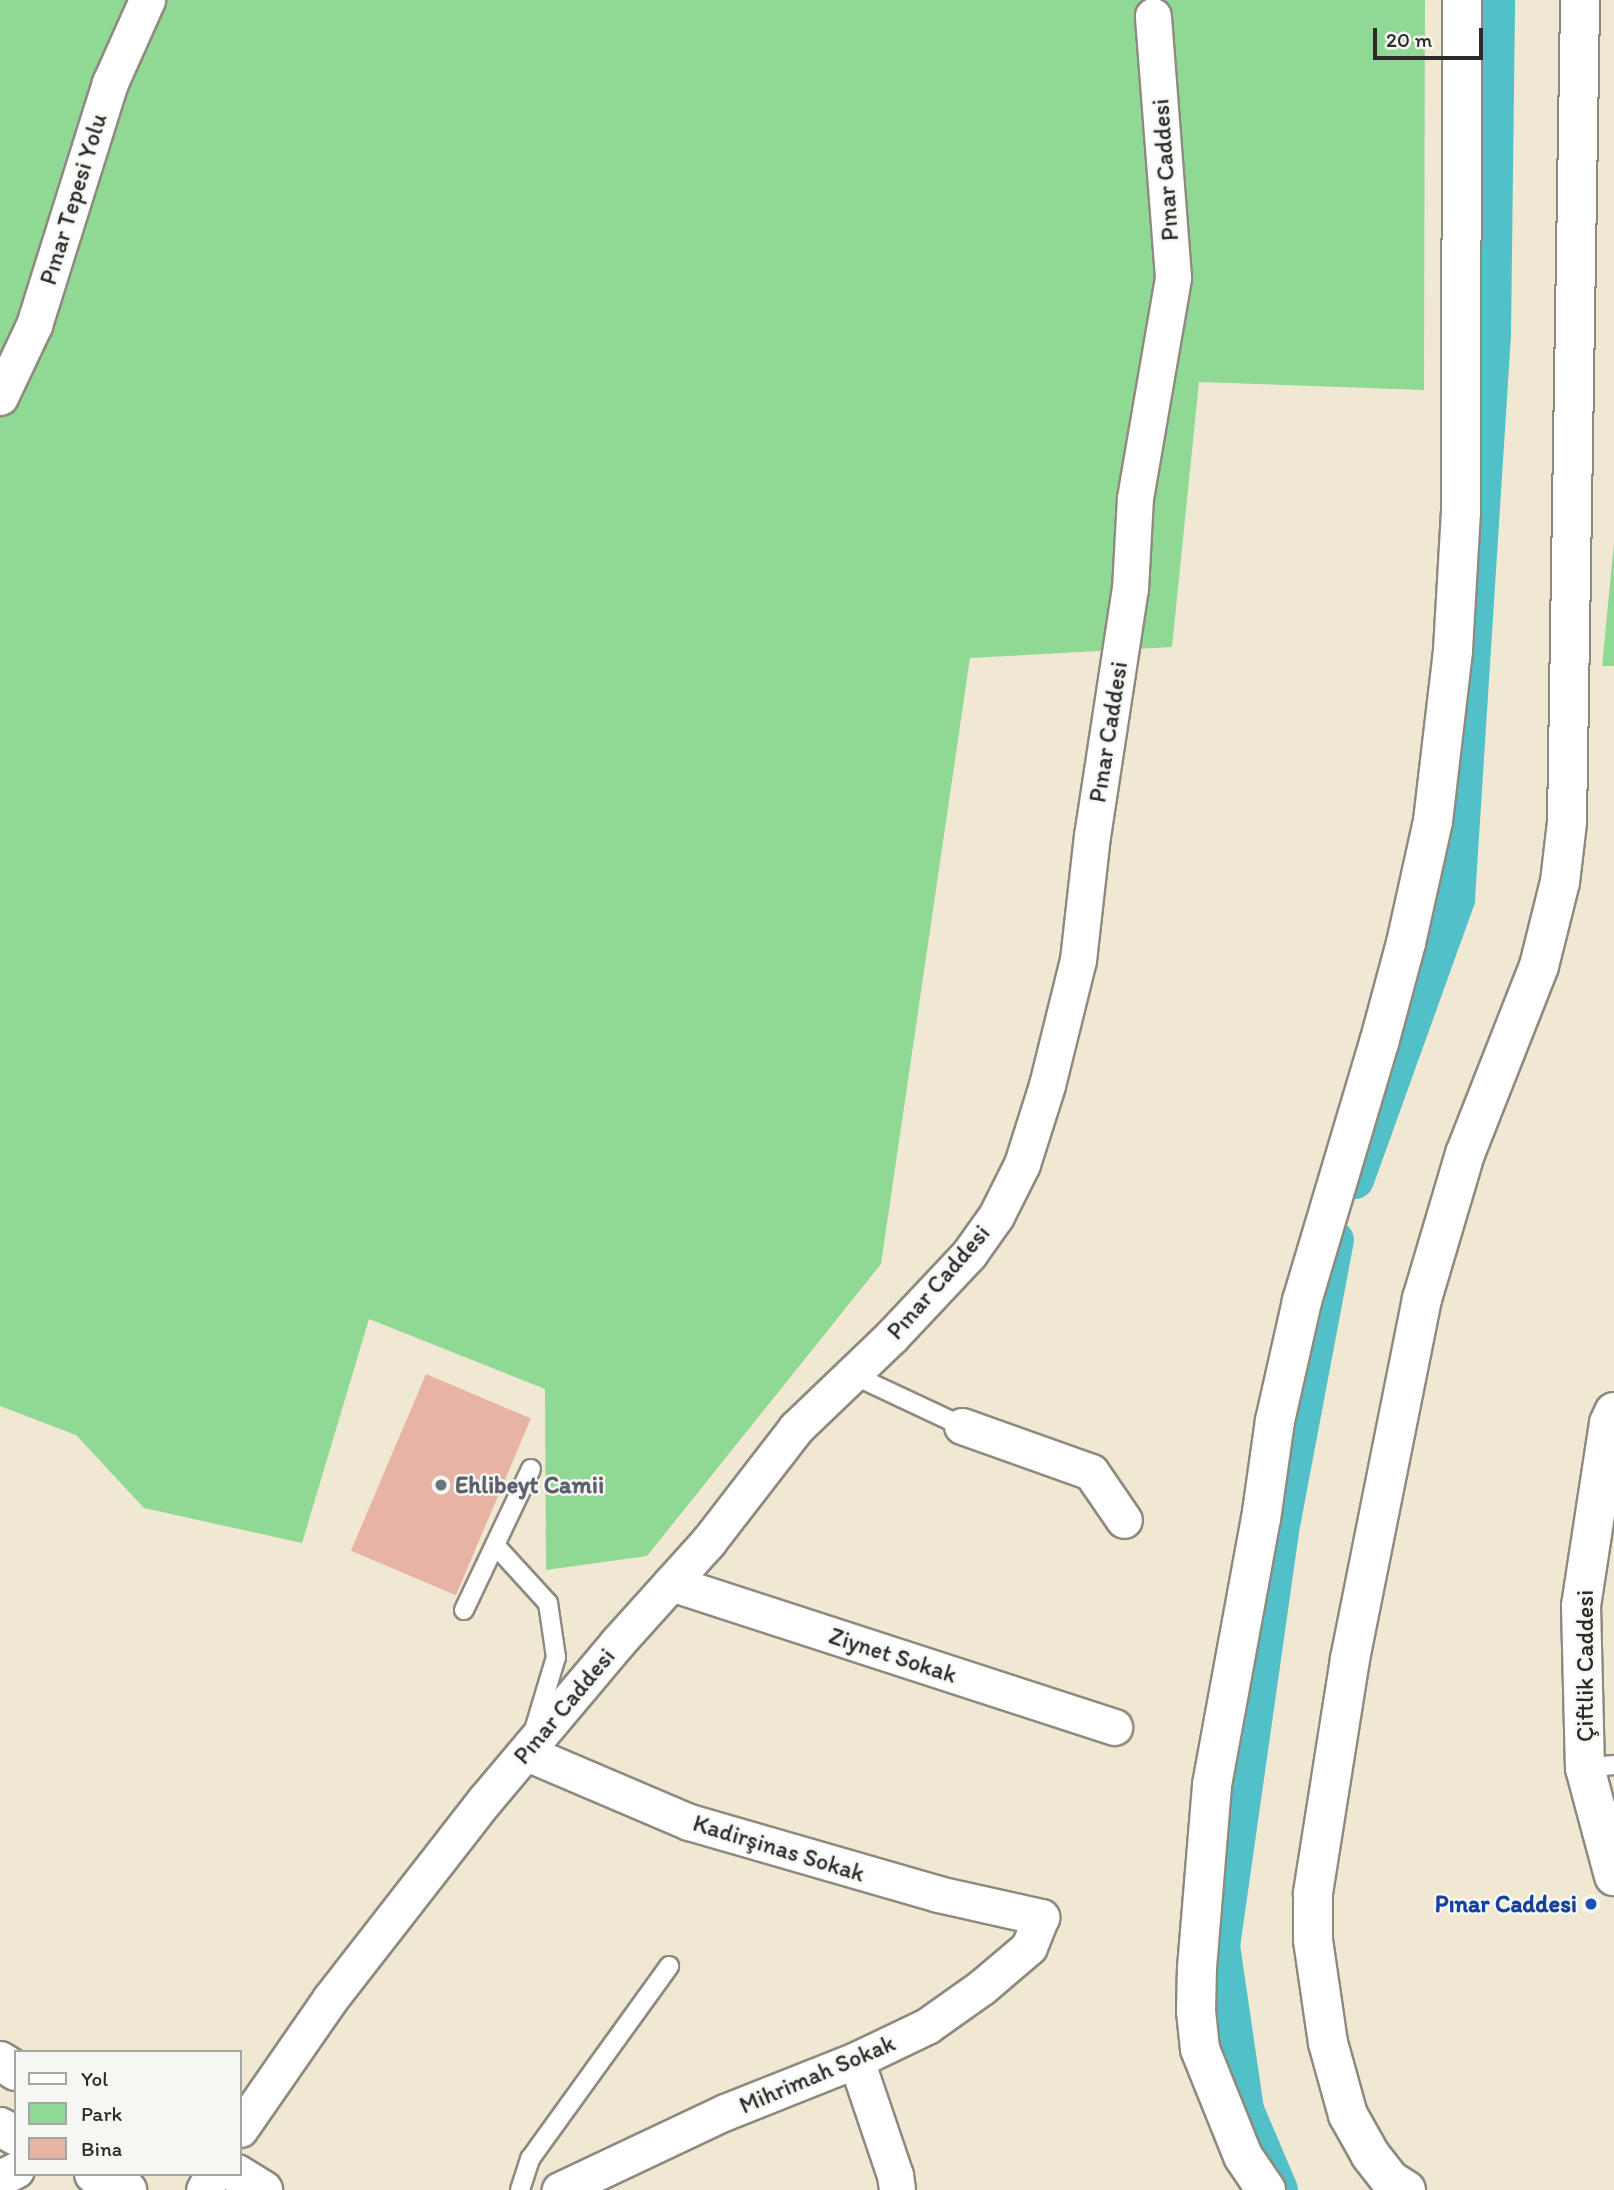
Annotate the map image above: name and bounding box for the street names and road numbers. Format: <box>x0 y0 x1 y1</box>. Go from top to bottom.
street label: Pınar Caddesi <box>1146 98 1184 242</box>
street label: Pınar Tepesi Yolu <box>34 112 112 286</box>
street label: Pınar Caddesi <box>1083 659 1133 805</box>
street label: Pınar Caddesi <box>880 1219 996 1345</box>
street label: Çiftlik Caddesi <box>1571 1590 1599 1742</box>
street label: Ziynet Sokak <box>826 1621 960 1689</box>
street label: Pınar Caddesi <box>507 1642 621 1770</box>
street label: Kadirşinas Sokak <box>690 1808 868 1888</box>
street label: Mihrimah Sokak <box>735 2028 899 2120</box>

